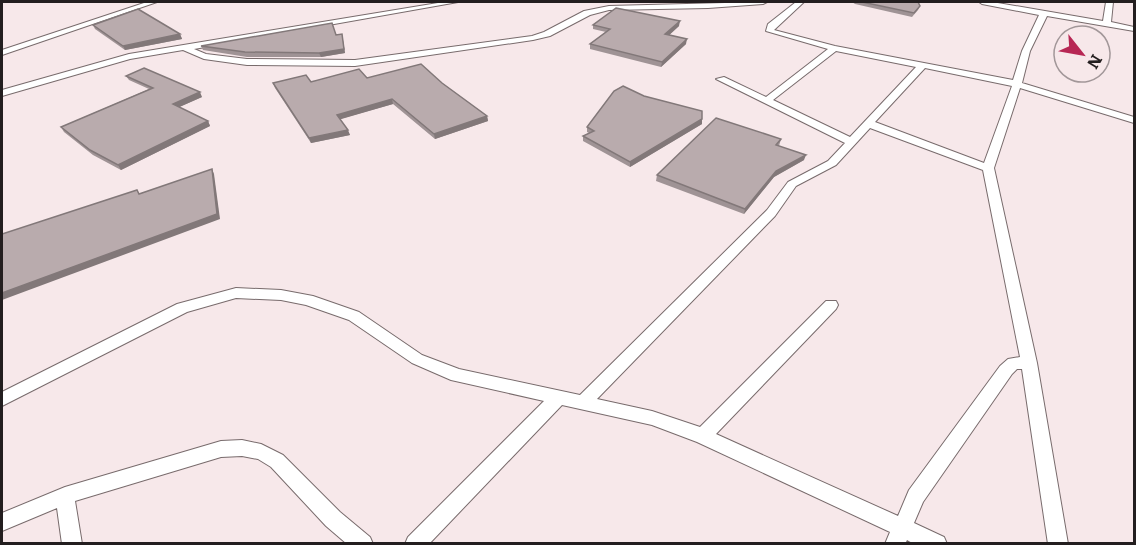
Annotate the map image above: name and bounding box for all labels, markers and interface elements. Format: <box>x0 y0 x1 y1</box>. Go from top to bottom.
north arrow <box>1052 24 1112 84</box>
text: N <box>1082 50 1109 74</box>

